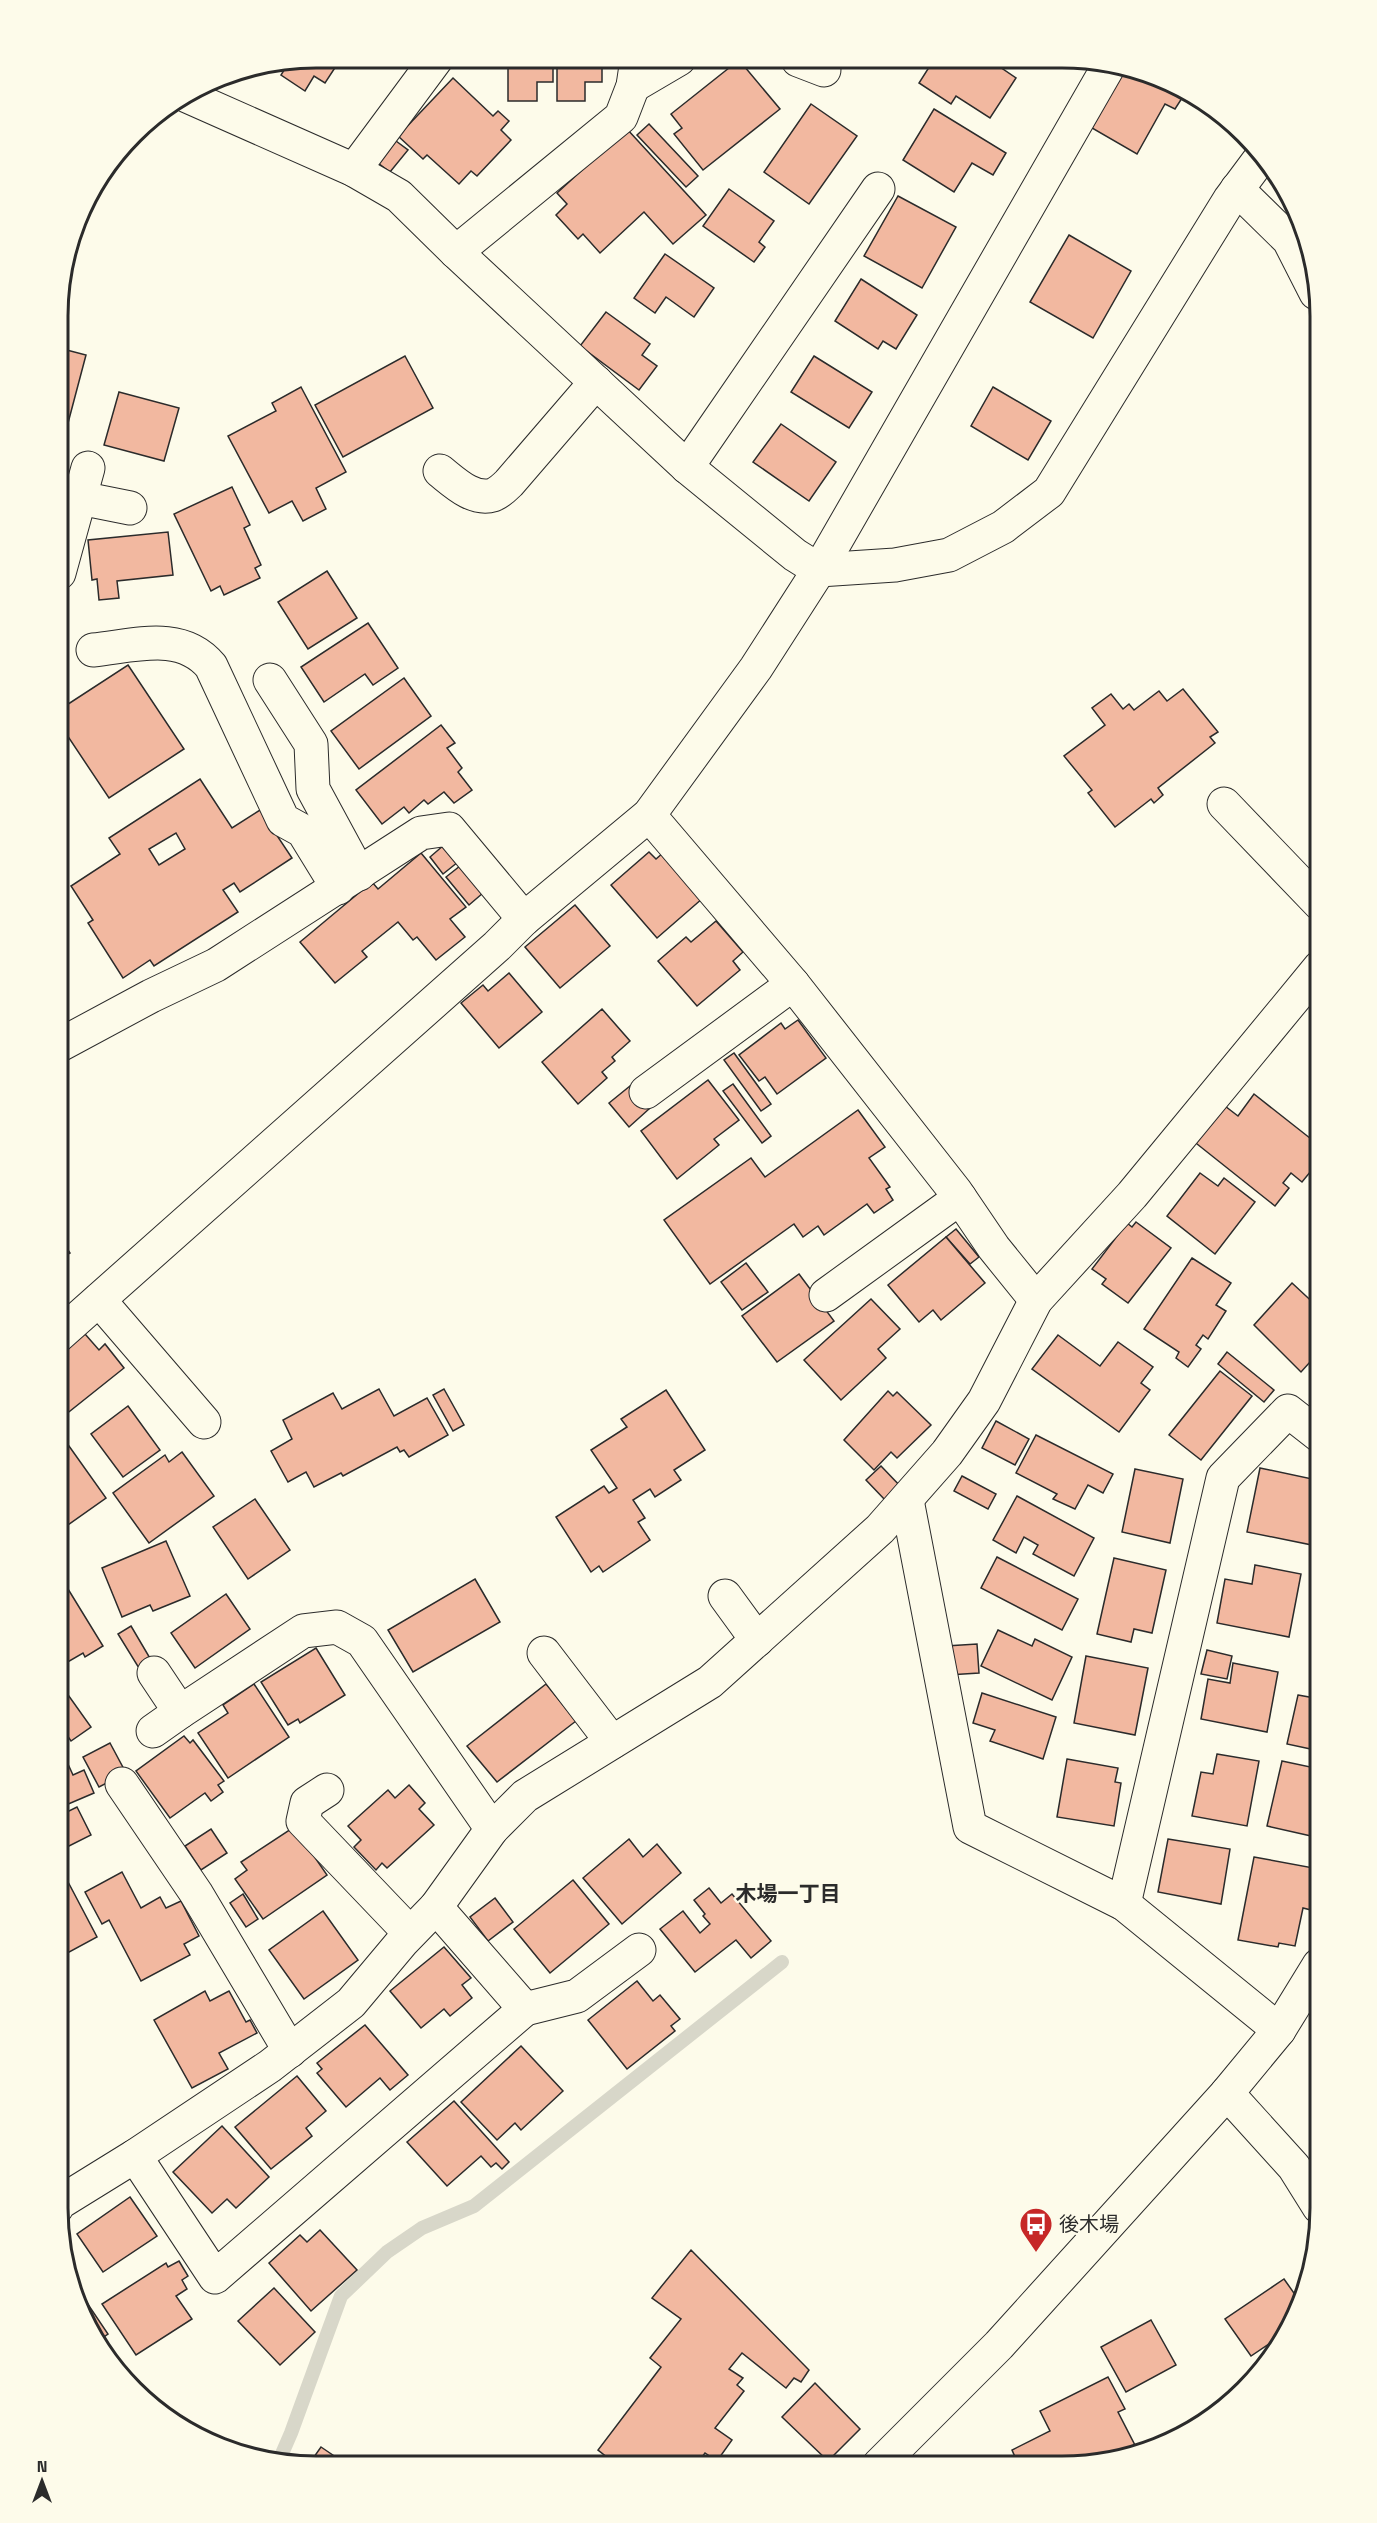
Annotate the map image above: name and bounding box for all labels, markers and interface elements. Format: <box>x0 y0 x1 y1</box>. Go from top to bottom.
district label: 木場一丁目 <box>736 1880 841 1907</box>
bus stop icon: 後木場 <box>1018 2206 1054 2253</box>
place label: 後木場 <box>1059 2211 1119 2237</box>
north arrow <box>12 2451 72 2511</box>
text: N <box>37 2456 47 2477</box>

